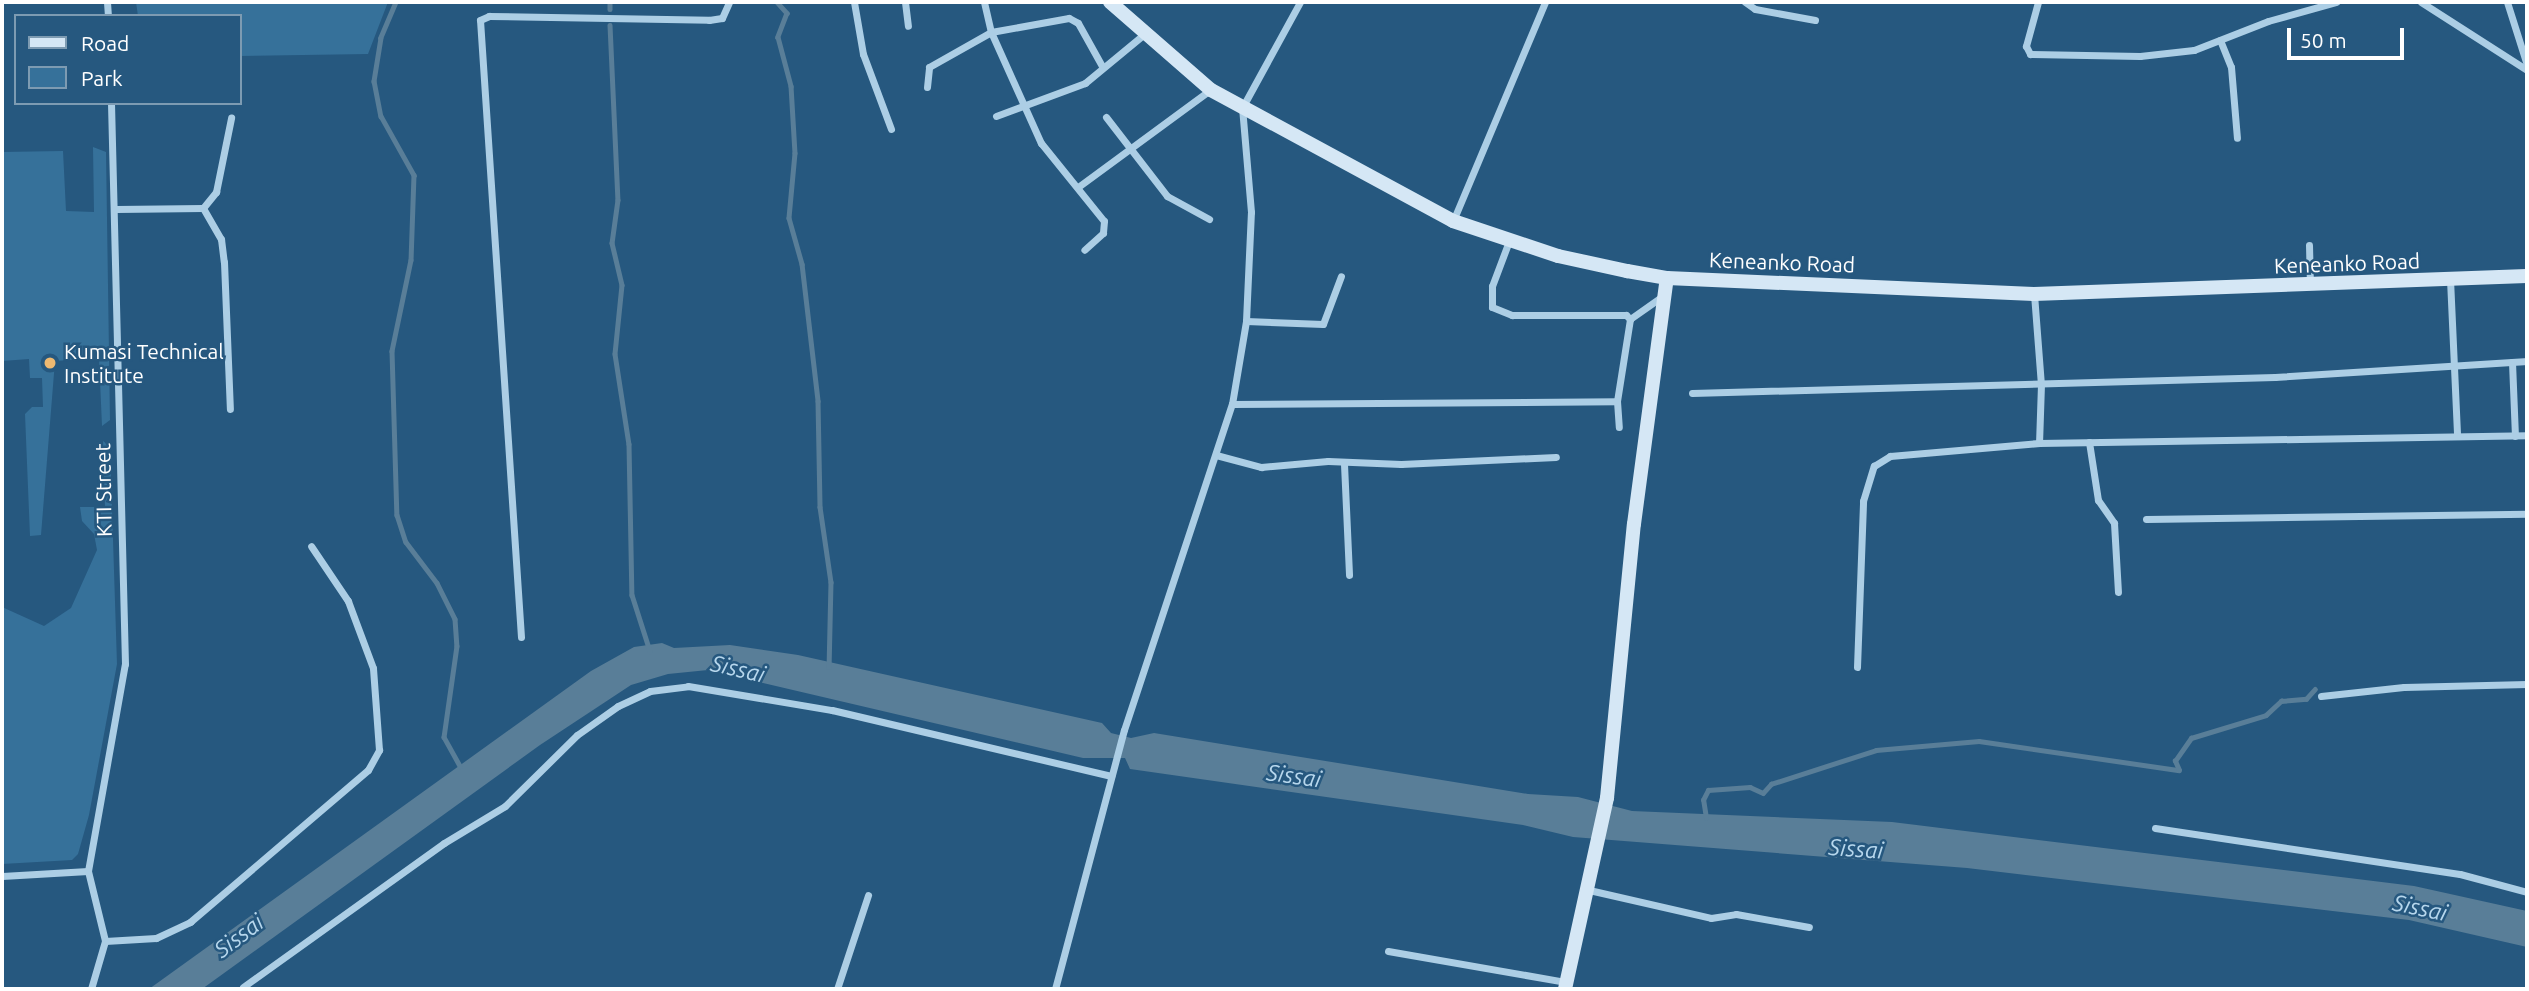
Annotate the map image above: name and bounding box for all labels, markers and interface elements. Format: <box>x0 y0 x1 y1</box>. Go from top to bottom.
legend <box>14 14 242 105</box>
scale bar <box>2291 14 2408 58</box>
text: 50 m <box>2300 28 2347 52</box>
text: Road <box>81 31 129 55</box>
text: Park <box>81 66 123 90</box>
street label: Keneanko Road <box>1709 247 1855 277</box>
street label: Keneanko Road <box>2274 248 2420 278</box>
place label: Kumasi Technical Institute <box>64 338 224 388</box>
marker: Kumasi Technical Institute <box>42 355 58 371</box>
street label: KTI Street <box>90 443 116 537</box>
water label: Sissai <box>708 649 768 689</box>
water label: Sissai <box>1265 759 1323 793</box>
water label: Sissai <box>1828 833 1884 865</box>
water label: Sissai <box>2390 889 2450 927</box>
water label: Sissai <box>209 908 269 964</box>

